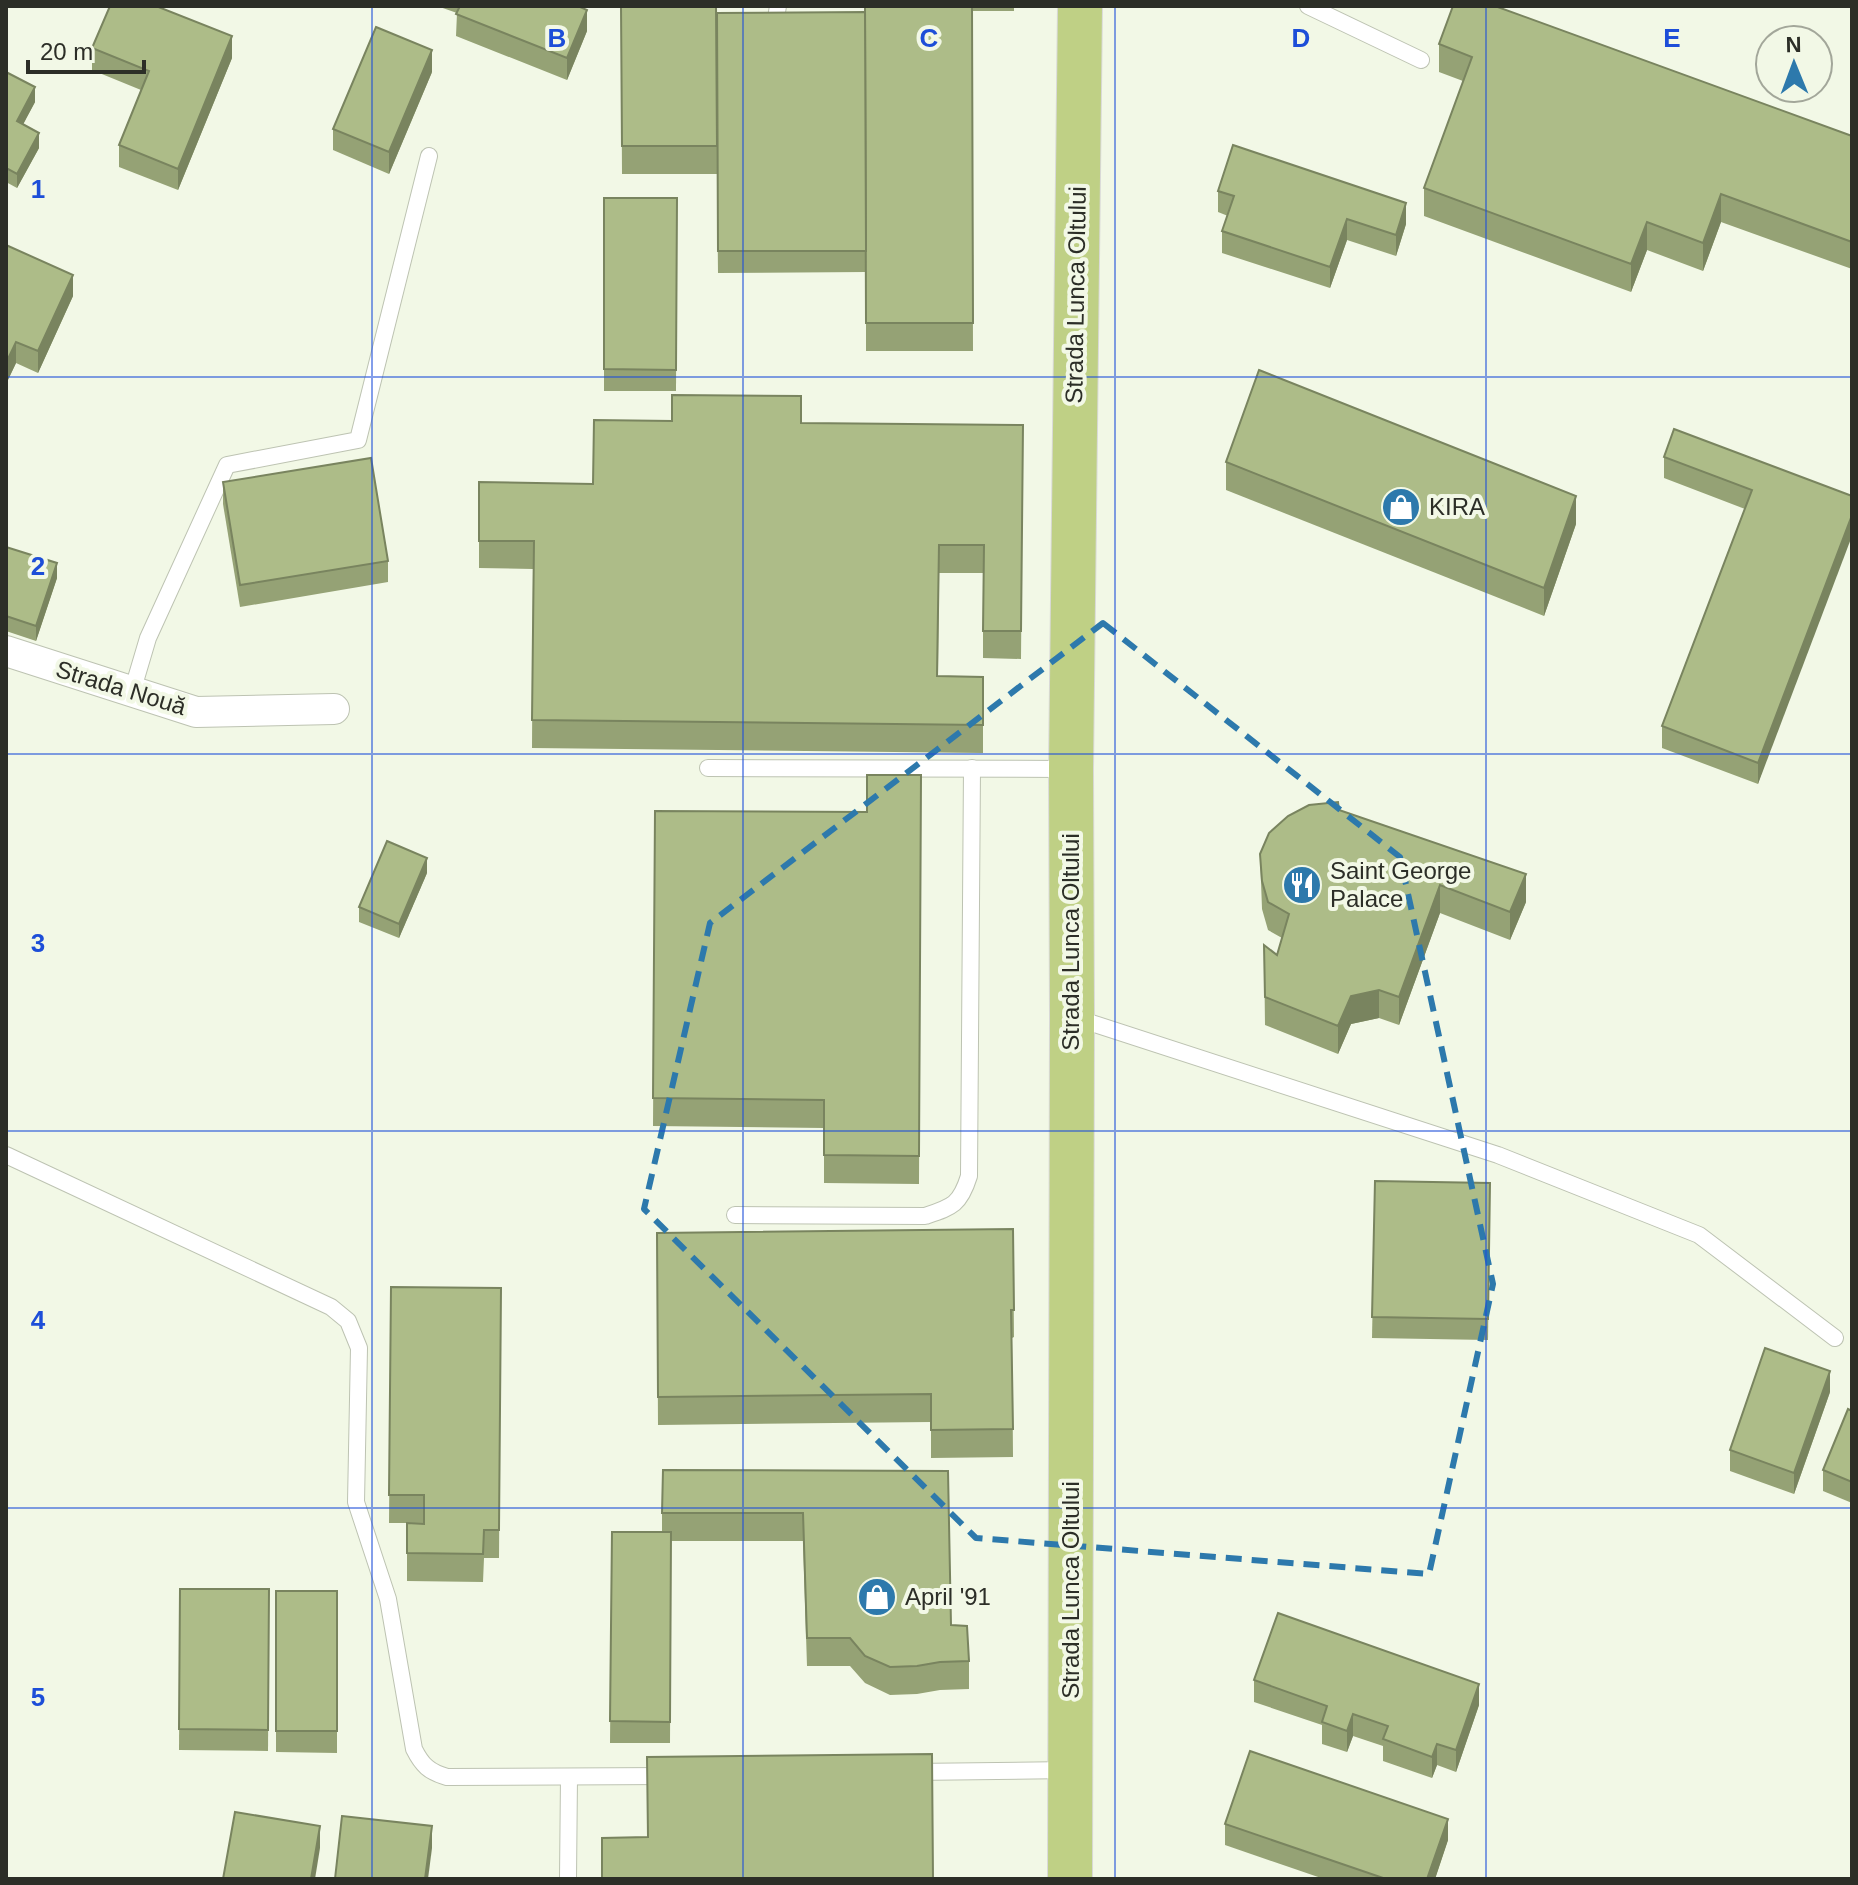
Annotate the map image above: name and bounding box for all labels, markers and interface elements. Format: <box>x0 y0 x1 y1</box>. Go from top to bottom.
text: B <box>548 23 566 53</box>
text: C <box>920 23 939 53</box>
text: D <box>1292 23 1310 53</box>
text: E <box>1663 23 1681 53</box>
scale bar <box>28 24 144 74</box>
north arrow <box>1754 24 1834 104</box>
text: N <box>1785 32 1802 57</box>
text: 20 m <box>40 38 93 65</box>
text: 1 <box>31 174 45 204</box>
street label: Strada Lunca Oltului <box>1060 186 1091 404</box>
shop icon: KIRA <box>1380 486 1422 528</box>
place label: KIRA <box>1429 493 1485 520</box>
text: 2 <box>31 551 45 581</box>
street label: Strada Nouă <box>53 655 190 720</box>
street label: Strada Lunca Oltului <box>1057 833 1084 1051</box>
place label: Saint George Palace <box>1330 857 1471 912</box>
restaurant icon: Saint George Palace <box>1281 864 1323 906</box>
text: 3 <box>31 928 45 958</box>
text: 4 <box>31 1305 46 1335</box>
street label: Strada Lunca Oltului <box>1057 1481 1084 1699</box>
shop icon: April '91 <box>856 1576 898 1618</box>
place label: April '91 <box>905 1583 991 1610</box>
text: 5 <box>31 1682 45 1712</box>

